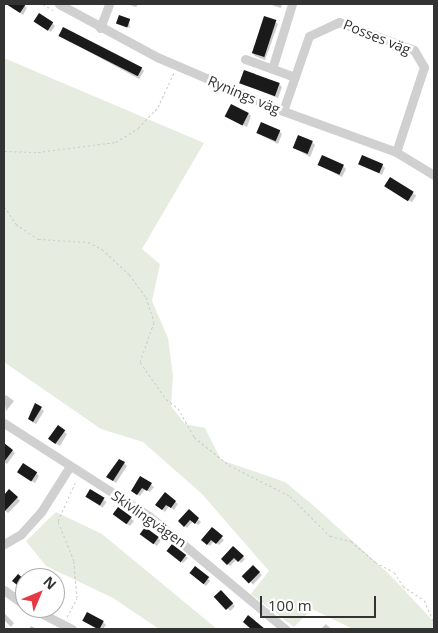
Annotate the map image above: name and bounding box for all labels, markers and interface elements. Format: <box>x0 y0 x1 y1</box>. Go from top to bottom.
street label: Posses väg <box>341 16 413 58</box>
street label: Rynings väg <box>205 72 283 118</box>
street label: Skivlingvägen <box>108 487 190 551</box>
north arrow <box>15 568 65 618</box>
text: N <box>40 572 61 593</box>
scale bar <box>263 586 379 618</box>
text: 100 m <box>268 595 312 615</box>

